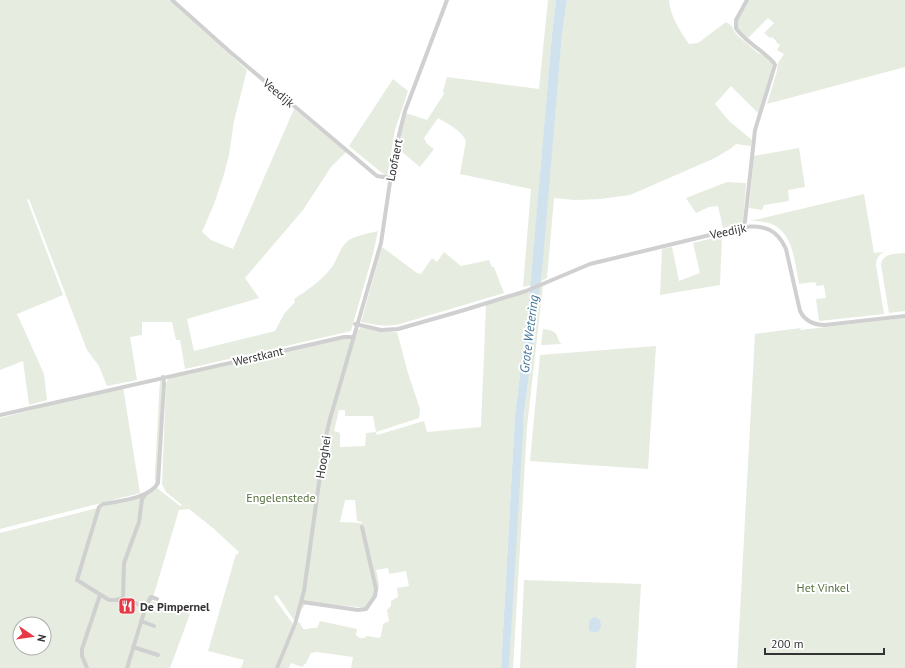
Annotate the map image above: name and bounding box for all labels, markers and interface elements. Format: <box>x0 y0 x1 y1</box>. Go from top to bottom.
street label: Veedijk <box>259 75 298 111</box>
street label: Loofaert <box>383 138 405 182</box>
street label: Veedijk <box>707 220 748 242</box>
water label: Grote Wetering <box>516 294 542 374</box>
street label: Werstkant <box>231 343 285 369</box>
street label: Hooghei <box>312 434 334 480</box>
park label: Engelenstede <box>246 490 316 505</box>
park label: Het Vinkel <box>797 580 850 595</box>
restaurant icon: De Pimpernel <box>117 596 137 616</box>
place label: De Pimpernel <box>140 599 210 614</box>
north arrow <box>12 616 52 656</box>
scale bar <box>765 630 884 656</box>
text: N <box>34 633 49 643</box>
text: 200 m <box>771 636 804 651</box>

